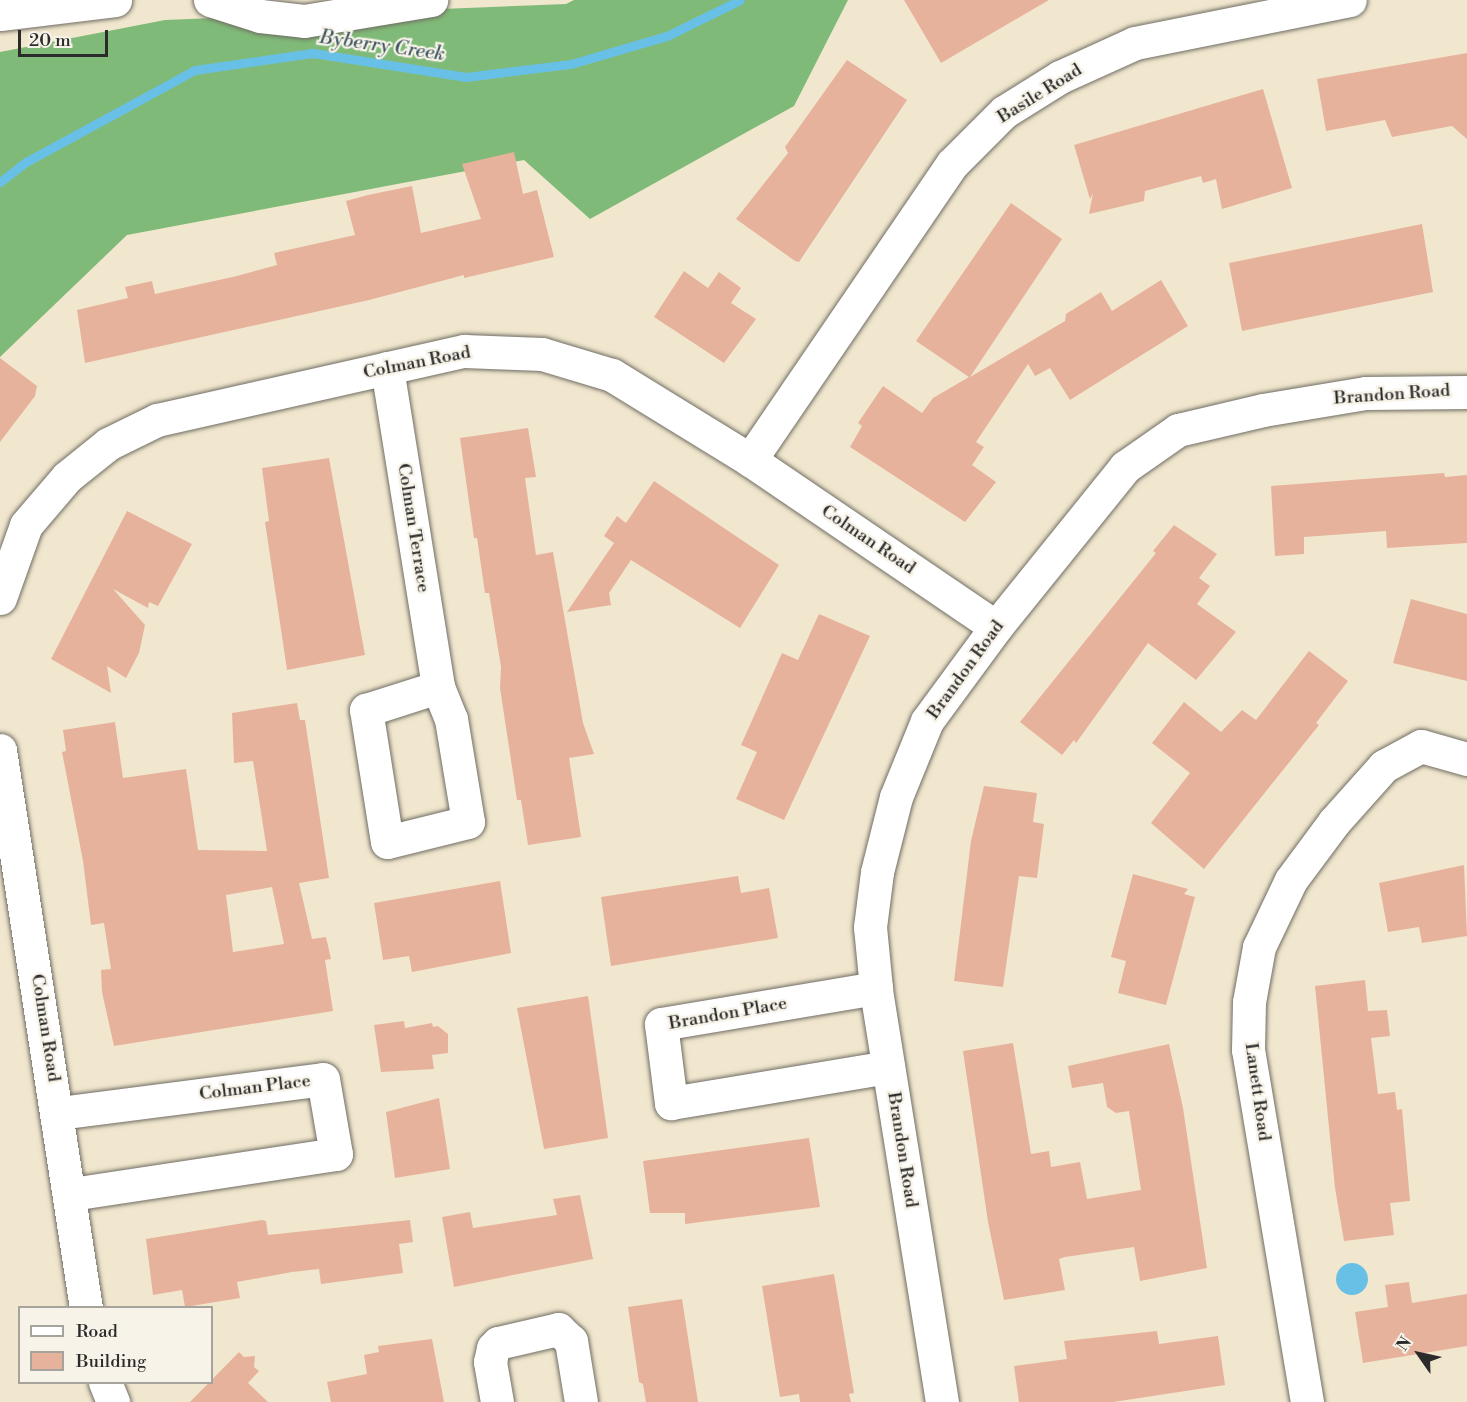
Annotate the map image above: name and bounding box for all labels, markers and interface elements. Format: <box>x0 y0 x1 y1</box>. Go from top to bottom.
scale bar <box>21 18 111 56</box>
water label: Byberry Creek <box>318 25 446 67</box>
text: 20 m <box>29 29 71 52</box>
street label: Basile Road <box>994 60 1086 128</box>
street label: Colman Road <box>362 342 472 384</box>
street label: Brandon Road <box>1333 380 1451 410</box>
street label: Colman Terrace <box>392 462 434 594</box>
street label: Colman Road <box>817 501 919 579</box>
street label: Brandon Road <box>923 616 1009 724</box>
street label: Colman Road <box>26 973 64 1083</box>
street label: Brandon Place <box>667 993 789 1035</box>
street label: Lanett Road <box>1239 1041 1275 1143</box>
street label: Colman Place <box>198 1070 312 1106</box>
street label: Brandon Road <box>882 1091 922 1209</box>
legend <box>18 1306 213 1384</box>
text: Road <box>76 1320 118 1343</box>
north arrow <box>1389 1324 1449 1384</box>
text: N <box>1392 1333 1416 1355</box>
text: Building <box>76 1350 146 1373</box>

